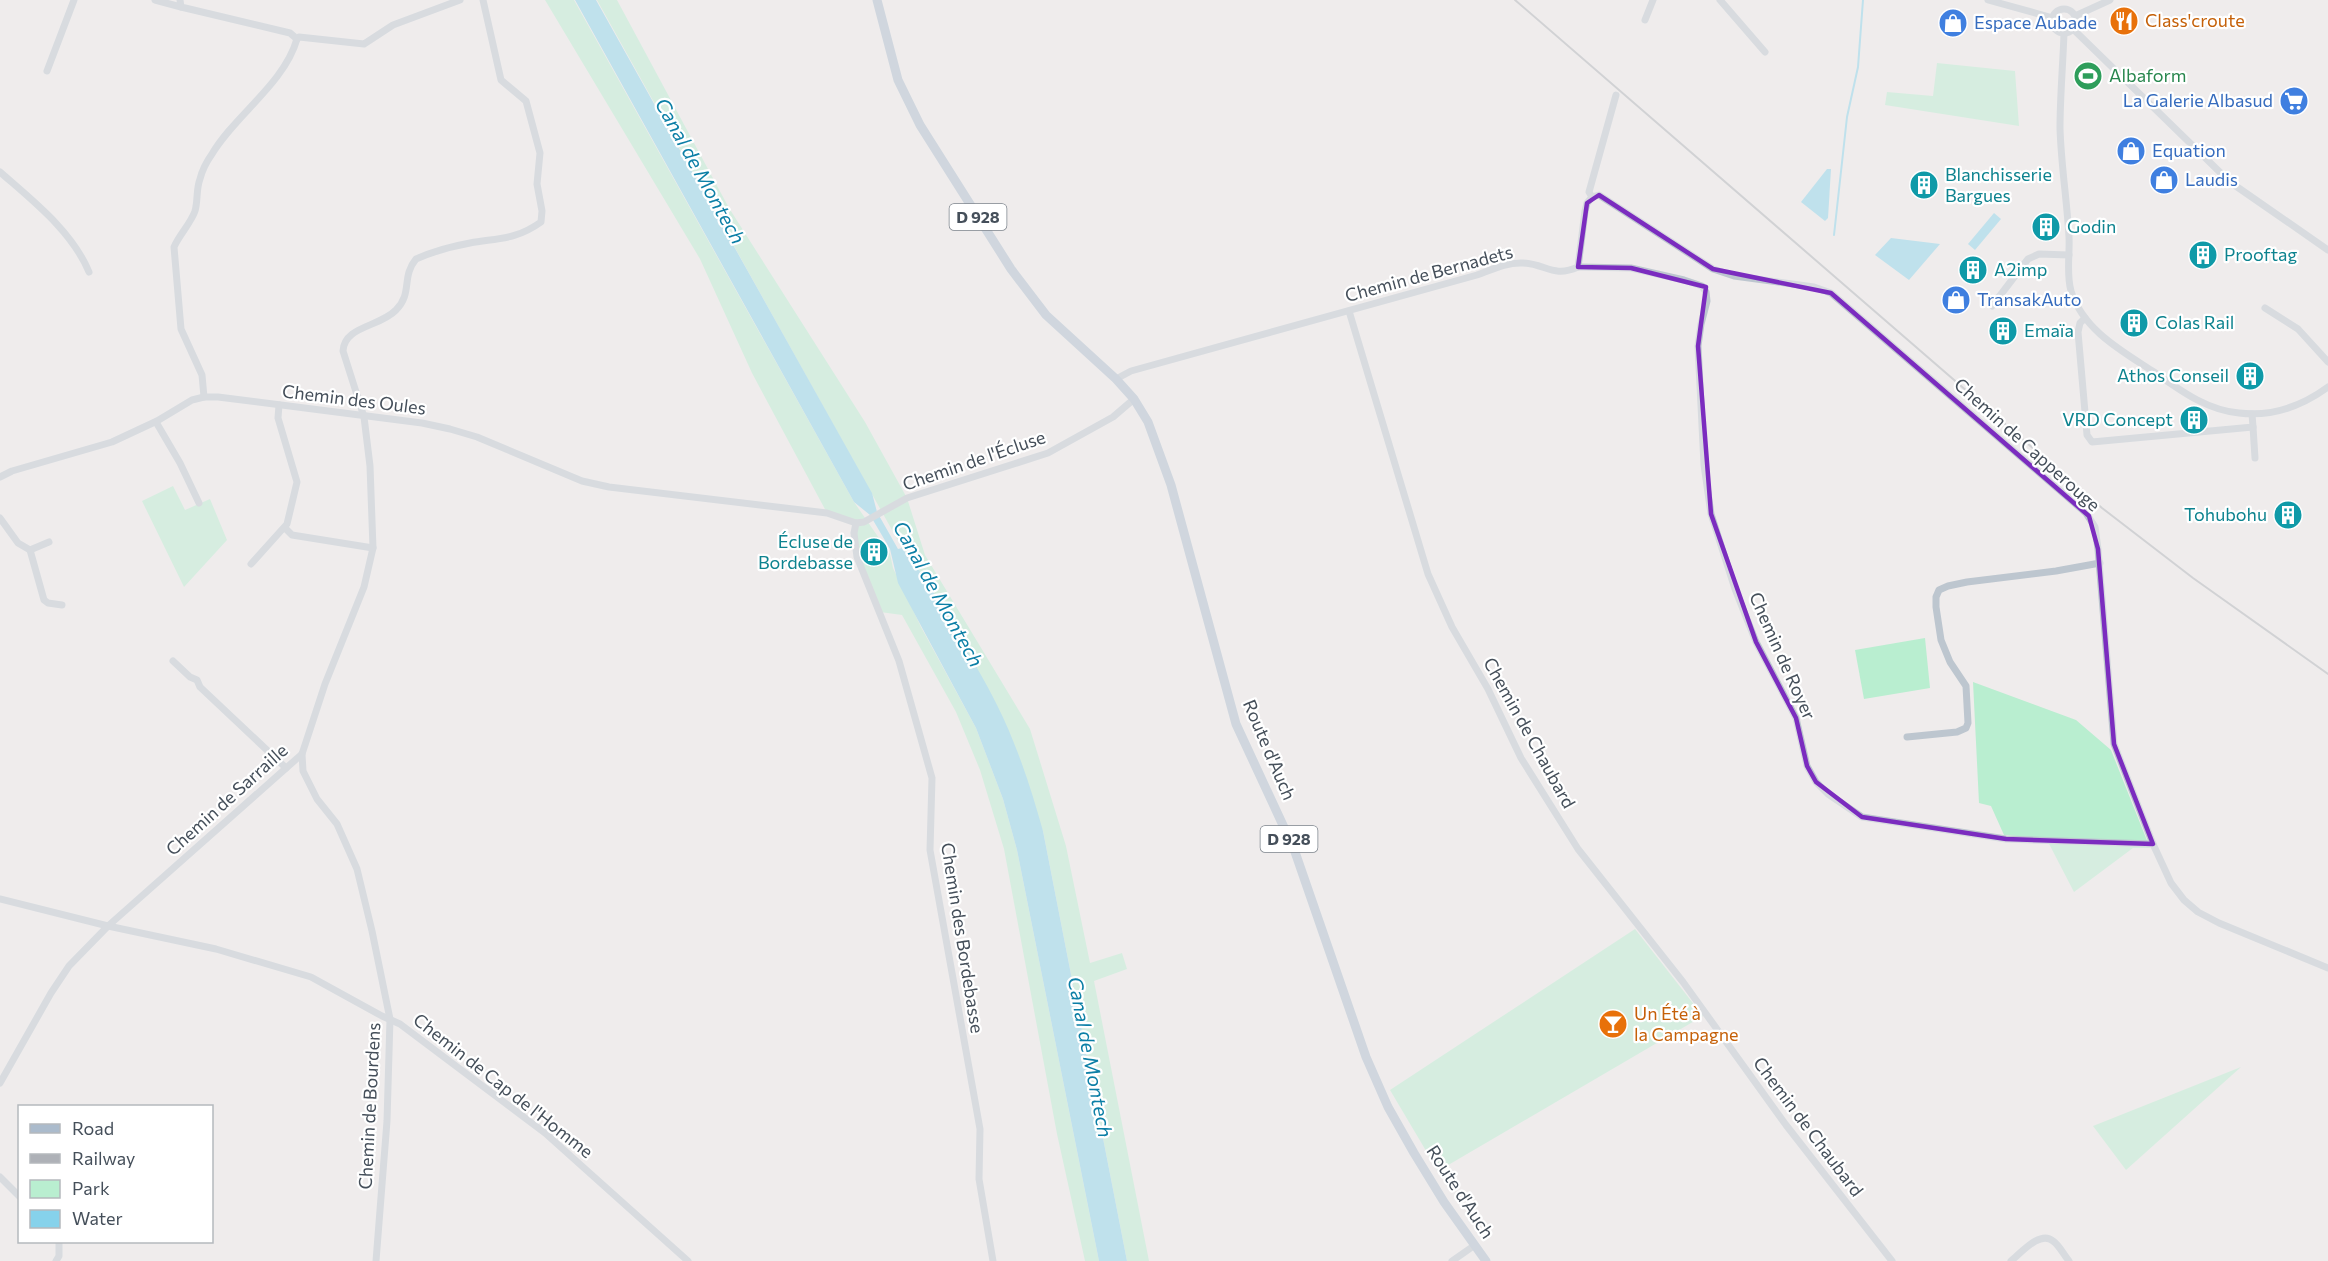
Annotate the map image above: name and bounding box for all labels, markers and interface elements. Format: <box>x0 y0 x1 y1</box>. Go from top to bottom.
restaurant icon: Class'croute <box>2108 5 2140 37</box>
shop icon: Espace Aubade <box>1937 7 1969 39</box>
place label: Class'croute <box>2145 9 2245 31</box>
place label: Espace Aubade <box>1974 11 2097 33</box>
sports icon: Albaform <box>2072 60 2104 92</box>
place label: Albaform <box>2109 64 2186 86</box>
supermarket icon: La Galerie Albasud <box>2278 85 2310 117</box>
place label: La Galerie Albasud <box>2123 89 2273 111</box>
water label: Canal de Montech <box>651 93 751 248</box>
shop icon: Equation <box>2115 135 2147 167</box>
place label: Equation <box>2152 139 2226 161</box>
place label: Blanchisserie Bargues <box>1945 163 2052 206</box>
shop icon: Laudis <box>2148 164 2180 196</box>
place label: Laudis <box>2185 168 2238 190</box>
building icon: Blanchisserie Bargues <box>1908 169 1940 201</box>
road number: D 928 <box>950 204 1006 230</box>
building icon: Godin <box>2030 211 2062 243</box>
place label: Godin <box>2067 215 2116 237</box>
building icon: Prooftag <box>2187 239 2219 271</box>
street label: Chemin de Bernadets <box>1342 240 1515 306</box>
place label: Prooftag <box>2224 243 2297 265</box>
building icon: A2imp <box>1957 254 1989 286</box>
place label: A2imp <box>1994 258 2047 280</box>
shop icon: TransakAuto <box>1940 284 1972 316</box>
place label: TransakAuto <box>1977 288 2081 310</box>
building icon: Colas Rail <box>2118 307 2150 339</box>
place label: Colas Rail <box>2155 311 2234 333</box>
building icon: Emaïa <box>1987 315 2019 347</box>
place label: Emaïa <box>2024 319 2074 341</box>
building icon: Athos Conseil <box>2234 360 2266 392</box>
place label: Athos Conseil <box>2117 364 2229 386</box>
street label: Chemin de Capperouge <box>1950 373 2105 516</box>
street label: Chemin des Oules <box>281 379 427 419</box>
building icon: VRD Concept <box>2178 404 2210 436</box>
place label: VRD Concept <box>2062 408 2173 430</box>
street label: Chemin de l'Écluse <box>899 425 1048 495</box>
building icon: Tohubohu <box>2272 499 2304 531</box>
place label: Tohubohu <box>2184 503 2267 525</box>
water label: Canal de Montech <box>889 516 989 671</box>
place label: Écluse de Bordebasse <box>758 530 853 573</box>
building icon: Écluse de Bordebasse <box>858 536 890 568</box>
street label: Chemin de Royer <box>1745 588 1821 723</box>
street label: Chemin de Chaubard <box>1479 653 1580 812</box>
street label: Route d'Auch <box>1239 696 1301 803</box>
street label: Chemin de Sarraille <box>161 739 292 860</box>
road number: D 928 <box>1260 826 1318 852</box>
street label: Chemin des Bordebasse <box>937 841 989 1035</box>
water label: Canal de Montech <box>1064 974 1118 1139</box>
place label: Un Été à la Campagne <box>1634 1002 1739 1045</box>
street label: Chemin de Cap de l'Homme <box>409 1008 598 1162</box>
bar icon: Un Été à la Campagne <box>1597 1008 1629 1040</box>
street label: Chemin de Bourdens <box>354 1022 384 1190</box>
street label: Chemin de Chaubard <box>1749 1052 1868 1201</box>
legend <box>18 1105 213 1243</box>
text: Road <box>72 1117 114 1139</box>
street label: Route d'Auch <box>1422 1141 1499 1242</box>
text: Railway <box>72 1147 135 1169</box>
text: Park <box>72 1177 110 1199</box>
text: Water <box>72 1207 123 1229</box>

